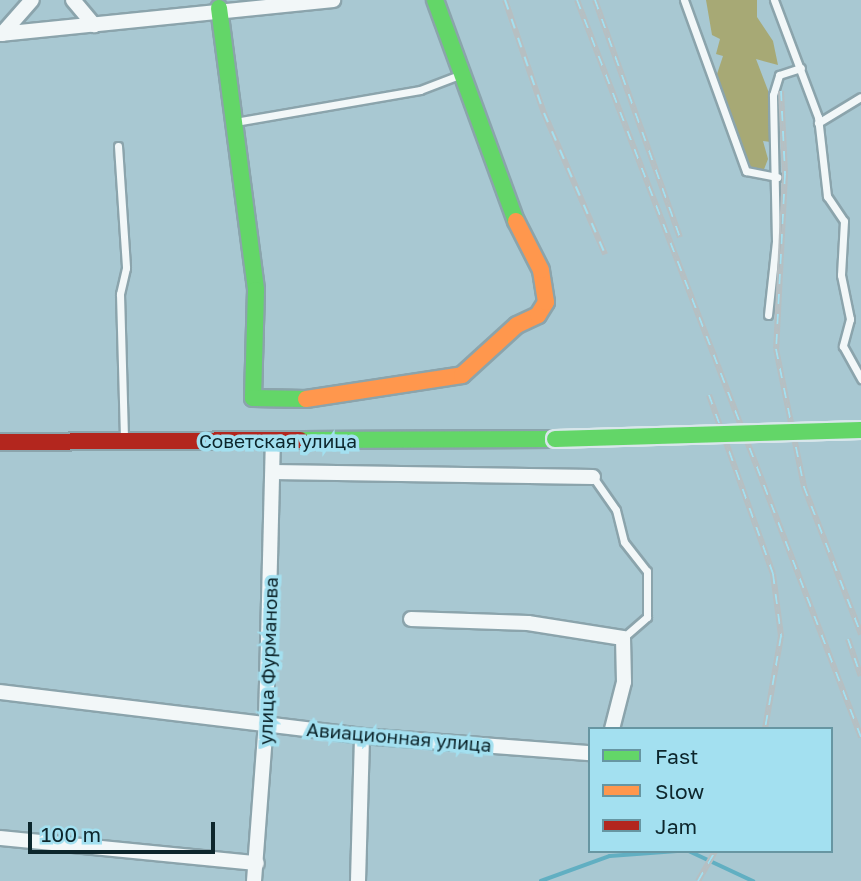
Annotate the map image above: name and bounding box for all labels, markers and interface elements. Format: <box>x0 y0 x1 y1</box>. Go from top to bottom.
street label: Советская улица <box>199 430 357 452</box>
street label: улица Фурманова <box>254 577 282 745</box>
street label: Авиационная улица <box>305 718 493 756</box>
legend <box>588 727 833 853</box>
text: Fast <box>655 743 698 769</box>
text: Slow <box>655 778 704 804</box>
scale bar <box>32 808 219 852</box>
text: Jam <box>655 813 697 839</box>
text: 100 m <box>41 821 101 847</box>

